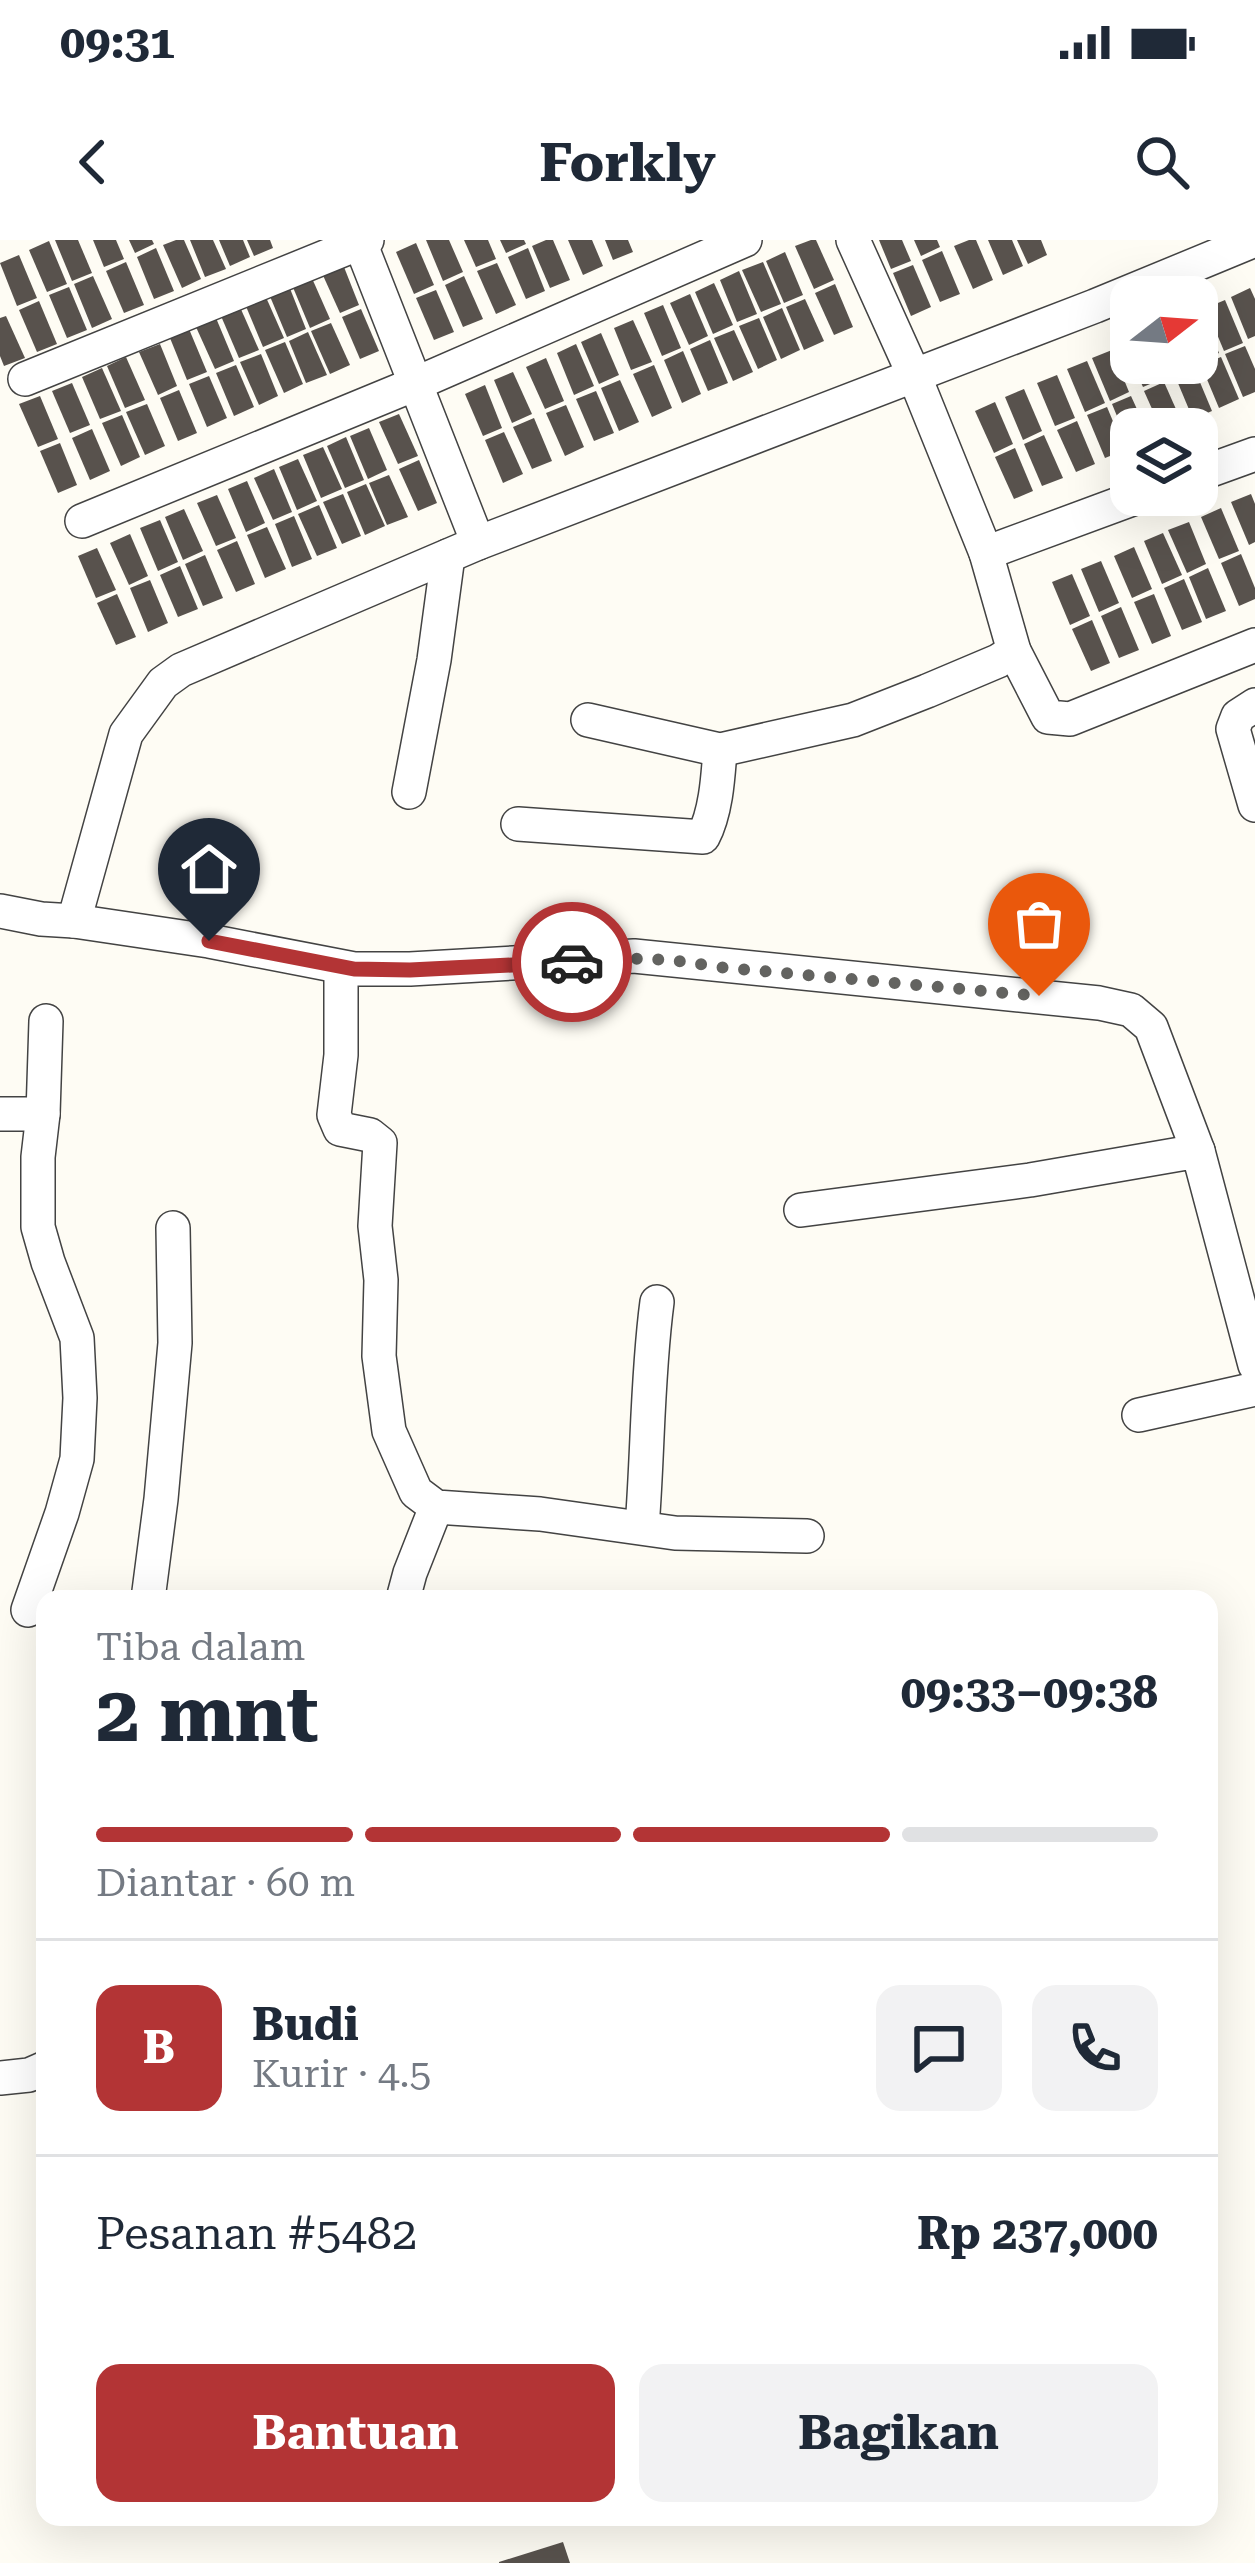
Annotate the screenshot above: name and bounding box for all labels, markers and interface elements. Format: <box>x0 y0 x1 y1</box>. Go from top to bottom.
text: 09:31 <box>60 16 175 69</box>
icon: back <box>60 129 126 195</box>
icon: search <box>1129 129 1195 195</box>
text: Forkly <box>539 131 716 194</box>
north arrow <box>1110 276 1218 384</box>
map controls <box>1110 276 1218 516</box>
button: layers <box>1110 408 1218 516</box>
pin <box>158 818 260 941</box>
icon: home <box>176 836 242 902</box>
pin <box>988 873 1090 996</box>
icon: bag <box>1006 891 1072 957</box>
courier <box>512 902 632 1022</box>
icon: car <box>539 929 605 995</box>
text: Tiba dalam <box>96 1624 305 1670</box>
text: 09:33–09:38 <box>901 1666 1158 1719</box>
text: 2 mnt <box>96 1669 319 1760</box>
text: Diantar · 60 m <box>96 1860 355 1906</box>
button: chat <box>876 1985 1002 2111</box>
button: phone <box>1032 1985 1158 2111</box>
text: Budi <box>252 1998 359 2051</box>
text: B <box>143 2021 175 2074</box>
text: Kurir · 4.5 <box>252 2051 431 2097</box>
text: Pesanan #5482 <box>96 2207 417 2260</box>
text: Rp 237,000 <box>917 2207 1158 2260</box>
button: Bantuan <box>96 2364 615 2502</box>
button: Bagikan <box>639 2364 1158 2502</box>

